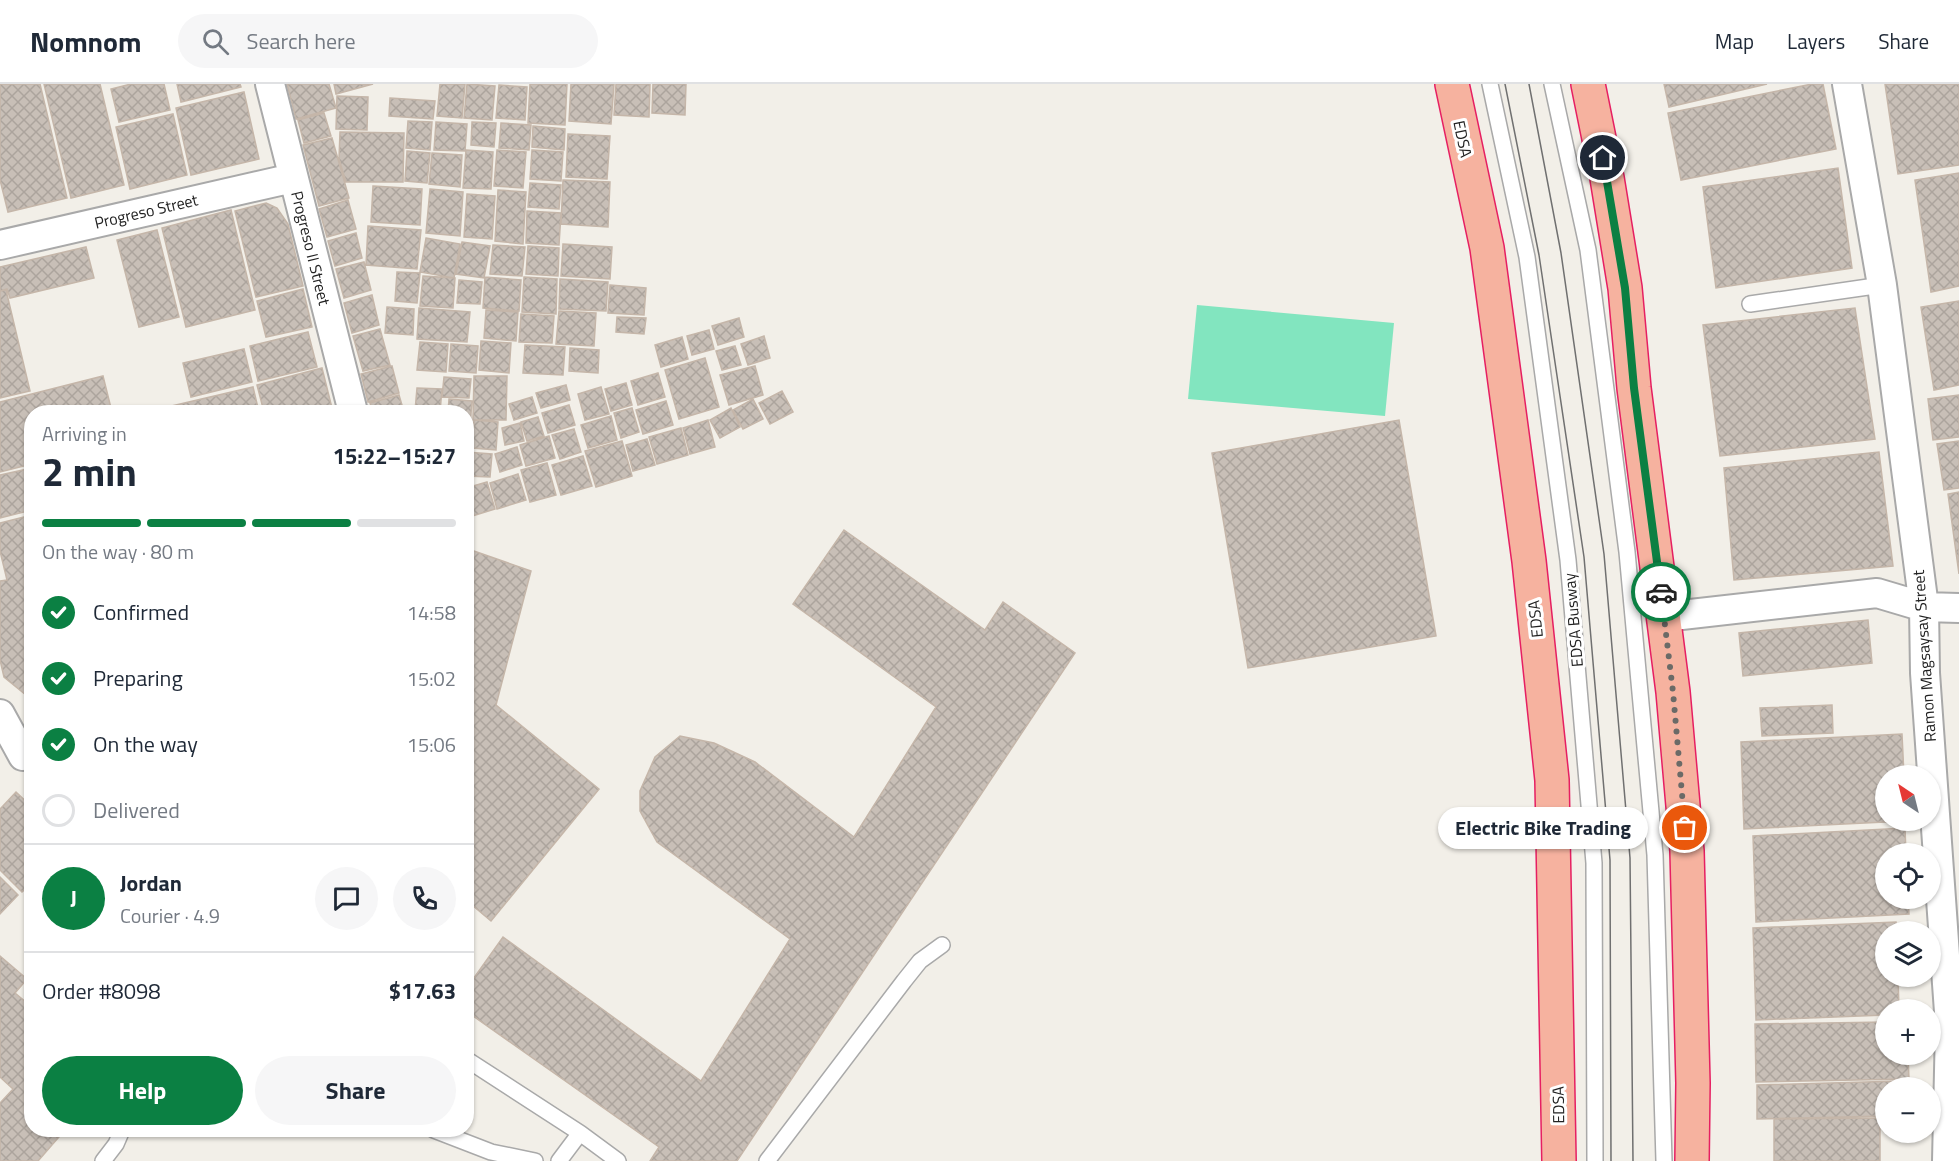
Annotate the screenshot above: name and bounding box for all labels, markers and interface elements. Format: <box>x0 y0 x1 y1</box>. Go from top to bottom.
search box <box>178 14 598 68</box>
text: Nomnom <box>30 20 142 63</box>
text: Search here <box>247 24 356 58</box>
icon: search <box>199 25 232 58</box>
text: Map <box>1715 25 1754 57</box>
text: Layers <box>1787 25 1845 57</box>
text: Share <box>1878 25 1929 57</box>
street label: EDSA <box>1447 118 1479 160</box>
pin <box>1577 132 1628 183</box>
icon: home <box>1586 141 1619 174</box>
street label: Progreso Street <box>92 187 201 235</box>
street label: Progreso II Street <box>285 188 337 308</box>
text: Arriving in <box>42 418 127 449</box>
text: 15:22–15:27 <box>333 439 456 473</box>
text: 2 min <box>42 442 137 501</box>
text: On the way · 80 m <box>42 536 194 567</box>
courier <box>1631 562 1691 622</box>
street label: Ramon Magsaysay Street <box>1906 569 1942 743</box>
street label: EDSA Busway <box>1557 572 1589 668</box>
icon: car <box>1645 576 1678 609</box>
text: Confirmed <box>93 595 189 629</box>
icon: check <box>42 596 75 629</box>
text: 14:58 <box>407 597 456 628</box>
street label: EDSA <box>1521 599 1549 639</box>
text: Preparing <box>93 661 183 695</box>
icon: check <box>42 662 75 695</box>
text: 15:02 <box>407 663 456 694</box>
text: On the way <box>93 727 198 761</box>
icon: check <box>42 728 75 761</box>
text: 15:06 <box>407 729 456 760</box>
north arrow <box>1875 765 1941 831</box>
map controls <box>1875 765 1941 1143</box>
text: Delivered <box>93 793 180 827</box>
pin <box>1659 802 1710 853</box>
callout: Electric Bike Trading <box>1439 807 1649 849</box>
icon: bag <box>1668 811 1701 844</box>
text: Electric Bike Trading <box>1455 812 1631 843</box>
button: locate <box>1875 843 1941 909</box>
text: Jordan <box>120 866 182 900</box>
button: chat <box>315 867 378 930</box>
button: phone <box>393 867 456 930</box>
text: J <box>70 881 77 915</box>
text: Courier · 4.9 <box>120 900 220 931</box>
button: layers <box>1875 921 1941 987</box>
text: Order #8098 <box>42 974 161 1008</box>
text: $17.63 <box>389 974 456 1008</box>
button: + <box>1875 999 1941 1065</box>
button: Help <box>42 1056 243 1125</box>
button: Share <box>255 1056 456 1125</box>
button: − <box>1875 1077 1941 1143</box>
street label: EDSA <box>1546 1086 1570 1124</box>

